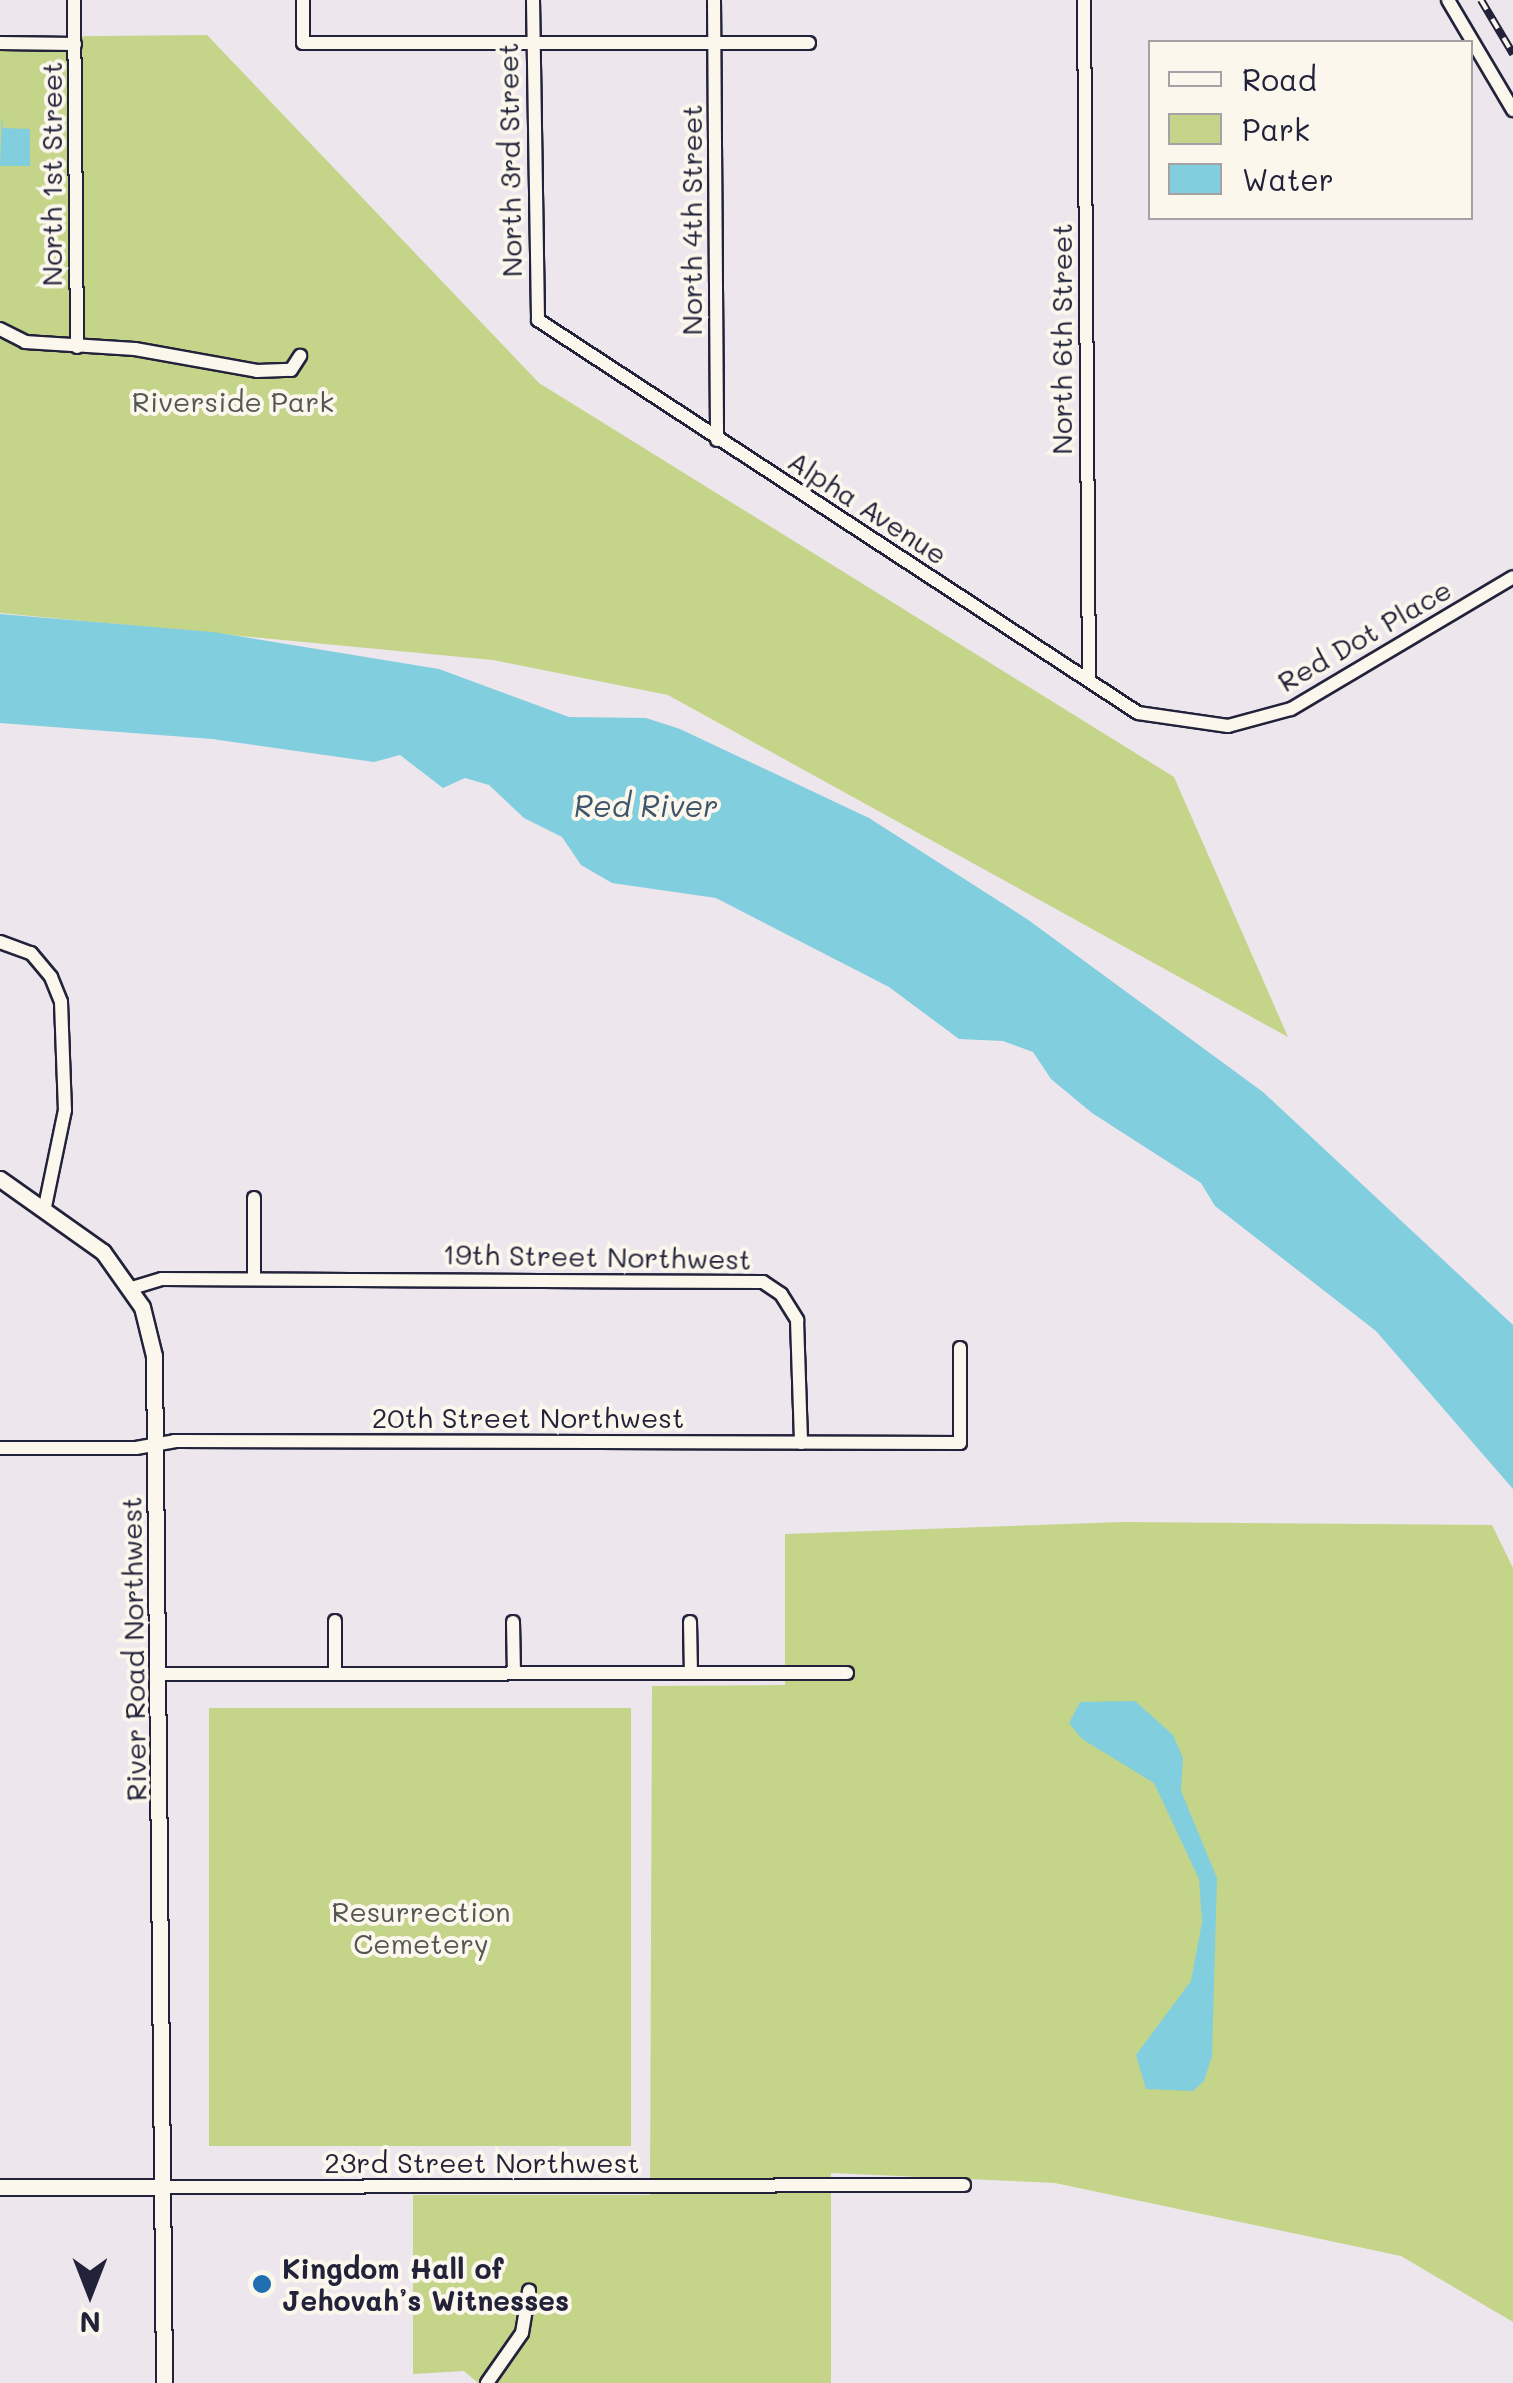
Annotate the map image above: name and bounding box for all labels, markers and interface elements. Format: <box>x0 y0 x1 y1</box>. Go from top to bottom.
legend <box>1148 40 1473 220</box>
street label: North 3rd Street <box>490 42 528 278</box>
text: Road <box>1242 59 1317 99</box>
street label: North 1st Street <box>34 62 68 286</box>
street label: North 4th Street <box>674 104 708 336</box>
text: Park <box>1242 109 1310 149</box>
text: Water <box>1242 159 1334 199</box>
street label: North 6th Street <box>1044 223 1078 455</box>
park label: Riverside Park <box>132 384 334 418</box>
street label: Alpha Avenue <box>782 443 954 571</box>
street label: Red Dot Place <box>1271 572 1457 698</box>
water label: Red River <box>574 787 718 823</box>
street label: 19th Street Northwest <box>442 1237 752 1275</box>
street label: 20th Street Northwest <box>372 1400 684 1434</box>
street label: River Road Northwest <box>114 1496 152 1802</box>
park label: Resurrection Cemetery <box>331 1894 511 1960</box>
street label: 23rd Street Northwest <box>324 2145 640 2179</box>
north arrow <box>40 2243 140 2343</box>
place label: Kingdom Hall of Jehovah’s Witnesses <box>282 2251 569 2317</box>
marker: Kingdom Hall of Jehovah’s Witnesses <box>251 2273 273 2295</box>
text: N <box>79 2305 101 2341</box>

